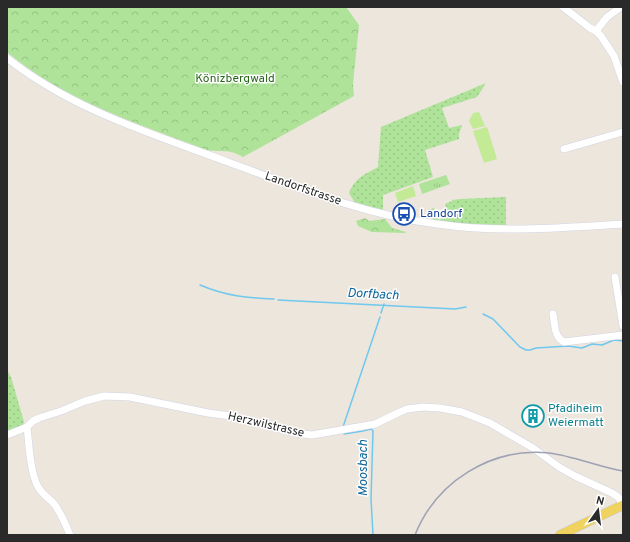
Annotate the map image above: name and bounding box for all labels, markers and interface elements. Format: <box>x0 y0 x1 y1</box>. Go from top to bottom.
park label: Könizbergwald <box>195 71 275 87</box>
street label: Landorfstrasse <box>263 168 343 210</box>
bus stop icon: Landorf <box>391 201 417 227</box>
place label: Landorf <box>420 206 462 222</box>
water label: Dorfbach <box>347 286 399 304</box>
place label: Pfadiheim Weiermatt <box>548 401 604 431</box>
building icon: Pfadiheim Weiermatt <box>520 403 546 429</box>
street label: Herzwilstrasse <box>226 408 306 442</box>
water label: Moosbach <box>356 440 372 496</box>
north arrow <box>578 490 618 530</box>
text: N <box>595 494 606 509</box>

